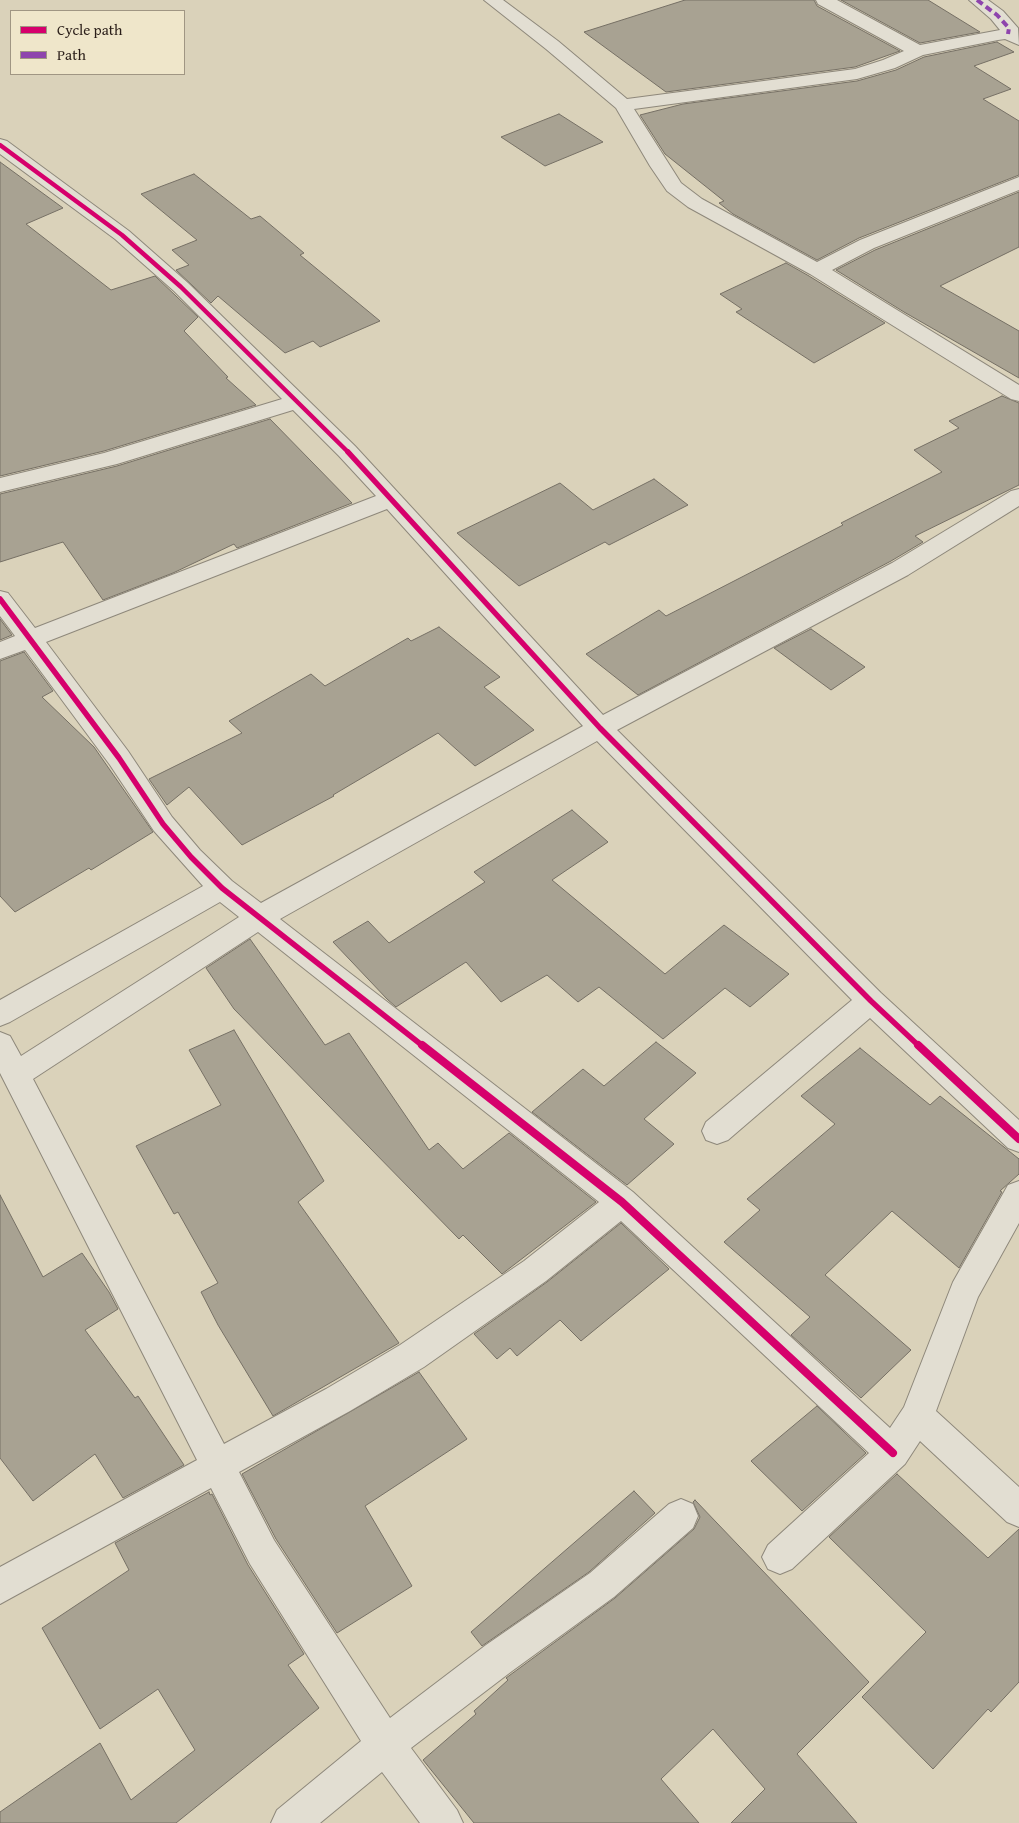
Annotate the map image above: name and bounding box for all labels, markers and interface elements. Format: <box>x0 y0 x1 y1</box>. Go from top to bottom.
legend <box>10 10 185 75</box>
text: Cycle path <box>57 19 123 40</box>
text: Path <box>57 44 86 65</box>

